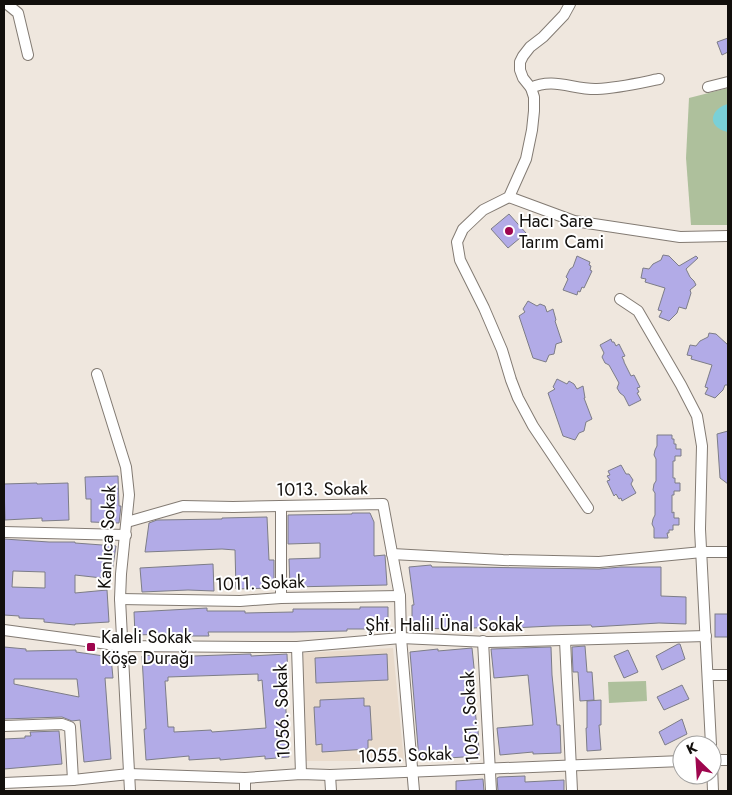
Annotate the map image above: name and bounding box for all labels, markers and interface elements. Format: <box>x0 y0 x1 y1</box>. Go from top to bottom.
place label: Hacı Sare Tarım Cami <box>519 208 604 255</box>
marker: Hacı Sare Tarım Cami <box>503 225 515 237</box>
street label: 1013. Sokak <box>276 475 368 503</box>
street label: Kanlıca Sokak <box>91 484 123 590</box>
street label: 1011. Sokak <box>215 568 306 598</box>
street label: Şht. Halil Ünal Sokak <box>365 612 523 638</box>
place label: Kaleli Sokak Köşe Durağı <box>101 624 194 671</box>
marker: Kaleli Sokak Köşe Durağı <box>85 641 97 653</box>
street label: 1056. Sokak <box>267 663 297 759</box>
street label: 1051. Sokak <box>455 670 485 764</box>
north arrow <box>672 735 722 785</box>
text: K <box>683 737 700 759</box>
street label: 1055. Sokak <box>357 740 453 770</box>

